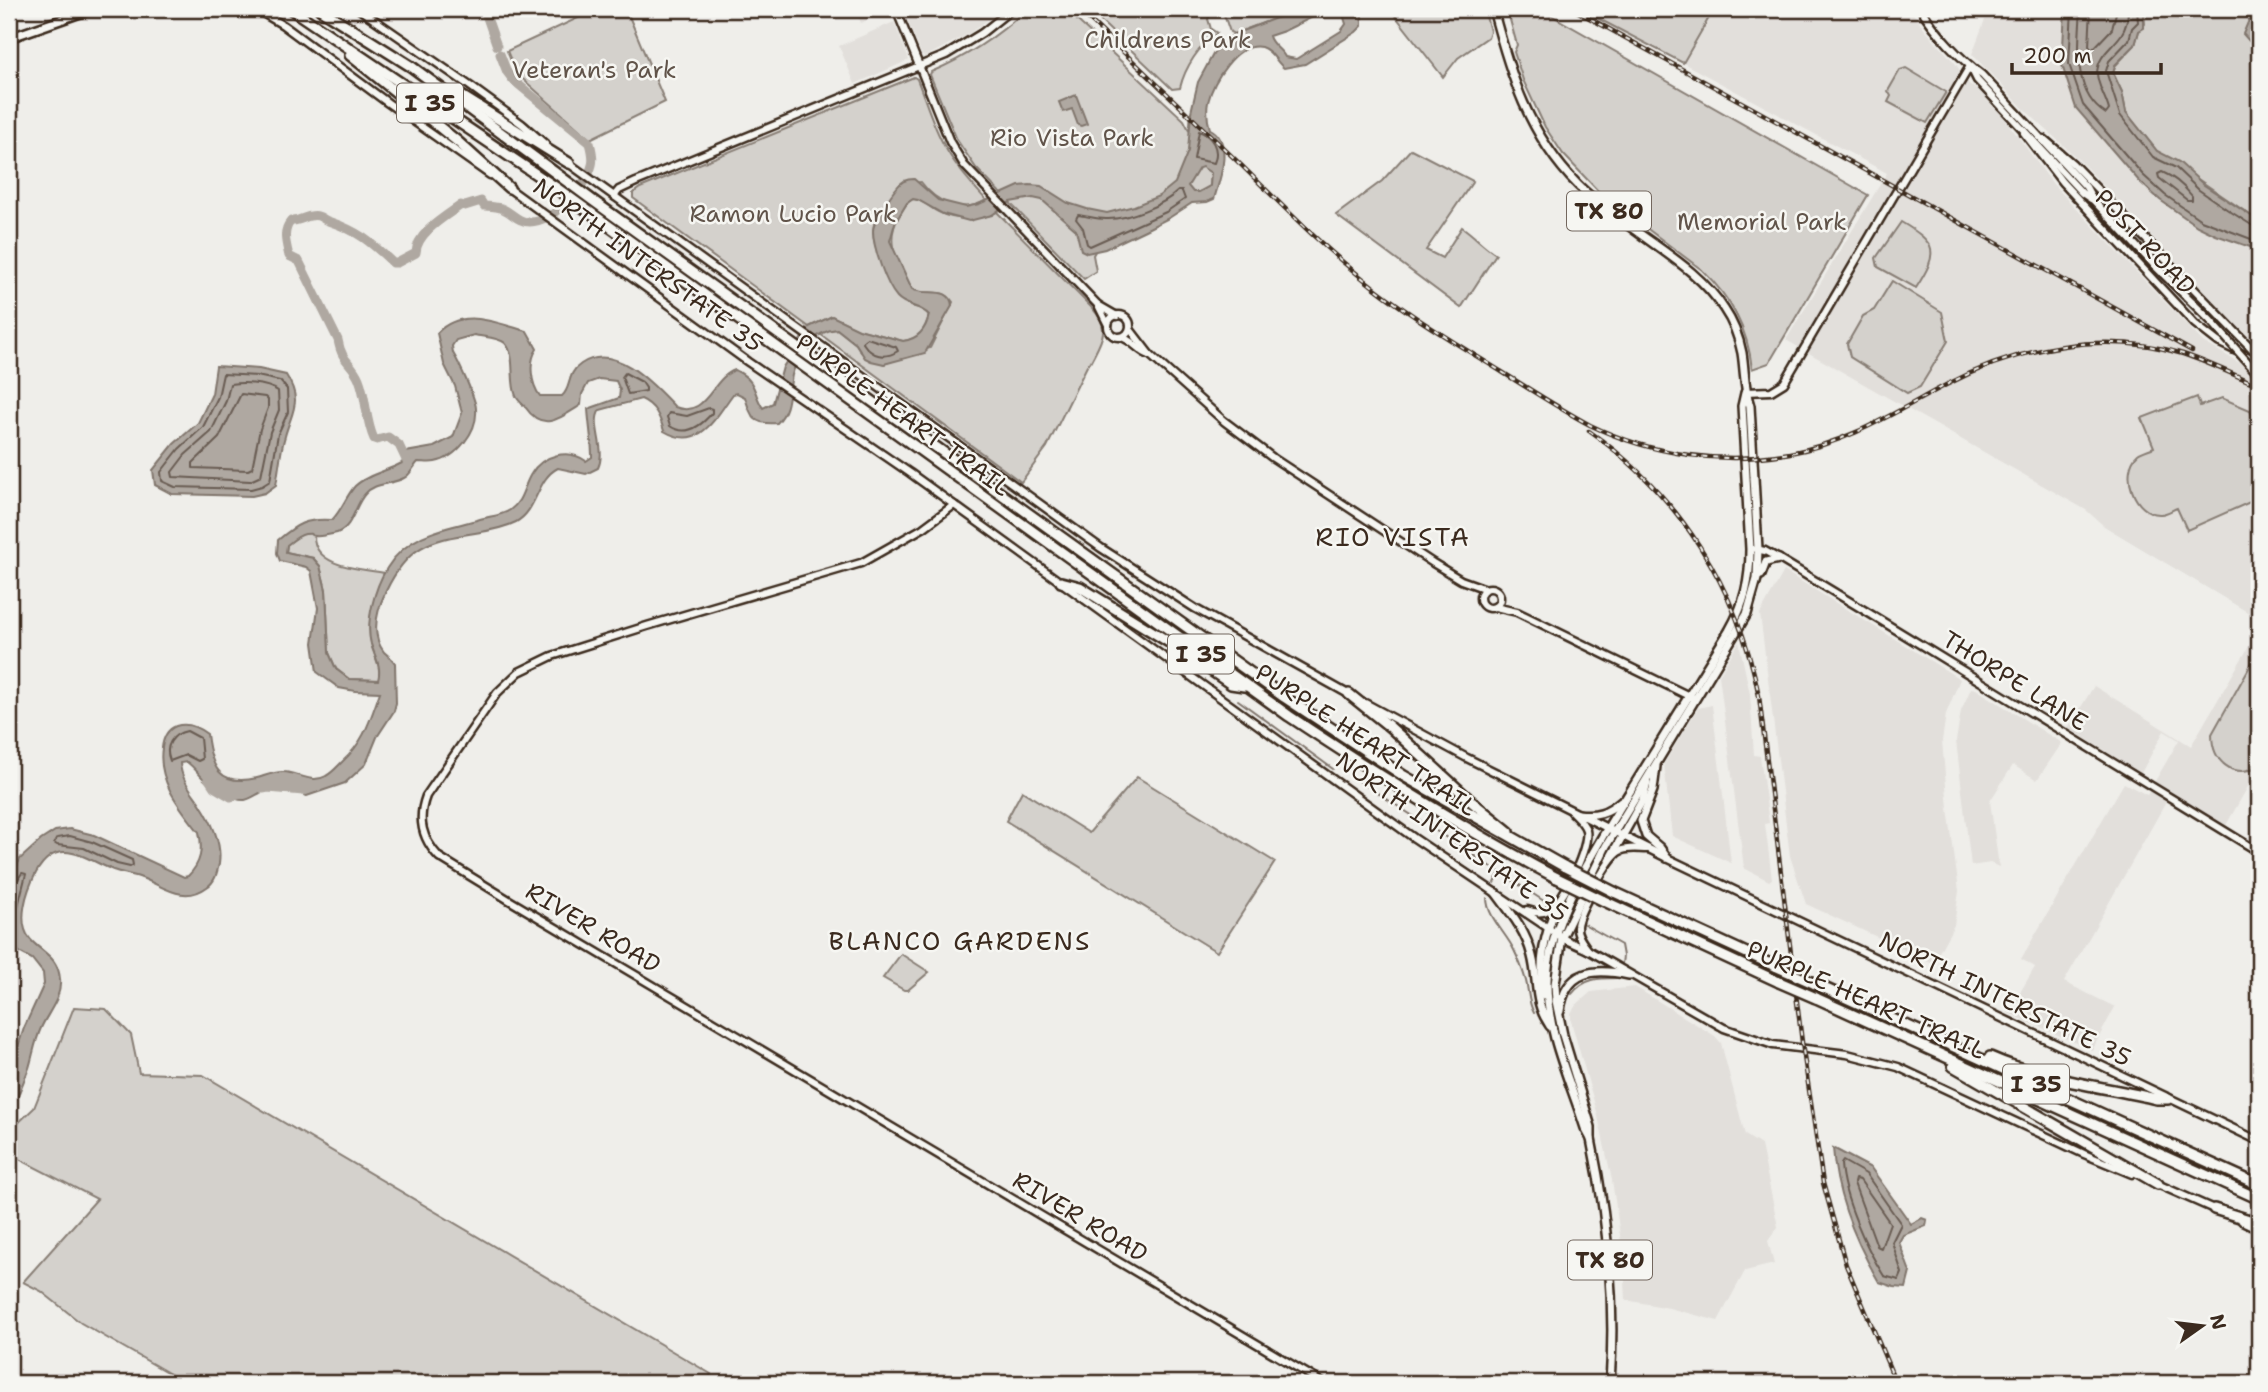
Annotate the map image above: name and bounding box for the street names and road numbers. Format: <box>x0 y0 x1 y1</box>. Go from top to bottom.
road number: I 35 <box>397 83 463 122</box>
street label: NORTH INTERSTATE 35 <box>527 171 769 359</box>
street label: POST ROAD <box>2088 182 2202 302</box>
road number: TX 80 <box>1567 192 1651 230</box>
street label: PURPLE HEART TRAIL <box>789 326 1017 504</box>
street label: THORPE LANE <box>1936 624 2094 738</box>
road number: I 35 <box>1168 634 1234 674</box>
street label: PURPLE HEART TRAIL <box>1249 656 1483 824</box>
street label: NORTH INTERSTATE 35 <box>1329 745 1575 929</box>
street label: RIVER ROAD <box>520 875 666 981</box>
street label: NORTH INTERSTATE 35 <box>1874 924 2136 1074</box>
street label: PURPLE HEART TRAIL <box>1742 933 1990 1067</box>
road number: I 35 <box>2003 1064 2069 1104</box>
street label: RIVER ROAD <box>1007 1164 1153 1270</box>
road number: TX 80 <box>1568 1240 1652 1280</box>

